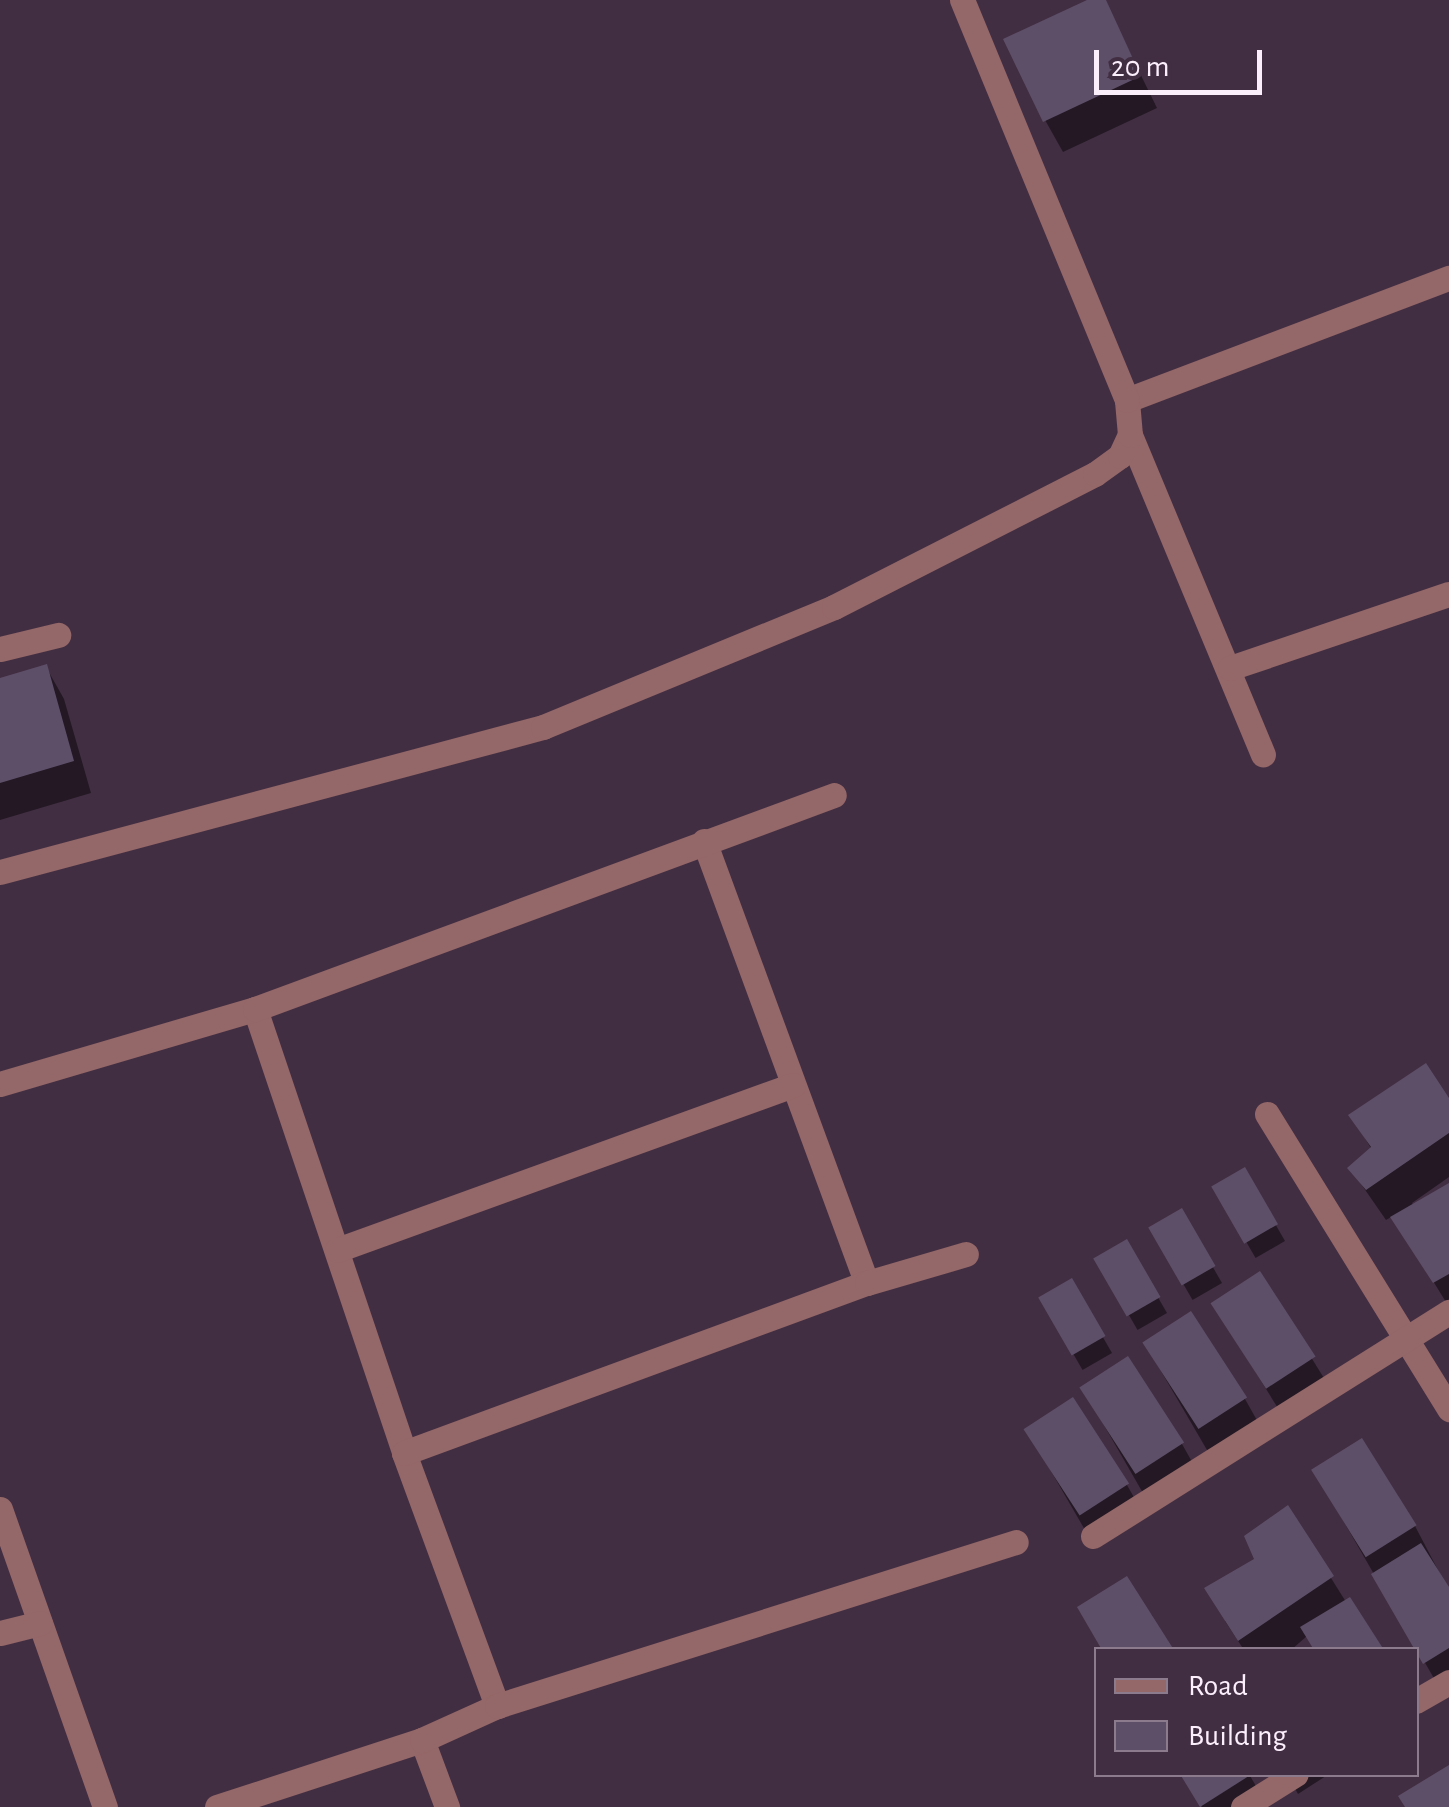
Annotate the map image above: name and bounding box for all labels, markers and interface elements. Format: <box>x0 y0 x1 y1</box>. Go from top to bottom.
scale bar <box>1099 30 1266 92</box>
text: 20 m <box>1111 52 1169 82</box>
legend <box>1094 1647 1419 1777</box>
text: Road <box>1188 1671 1248 1701</box>
text: Building <box>1188 1721 1287 1751</box>

